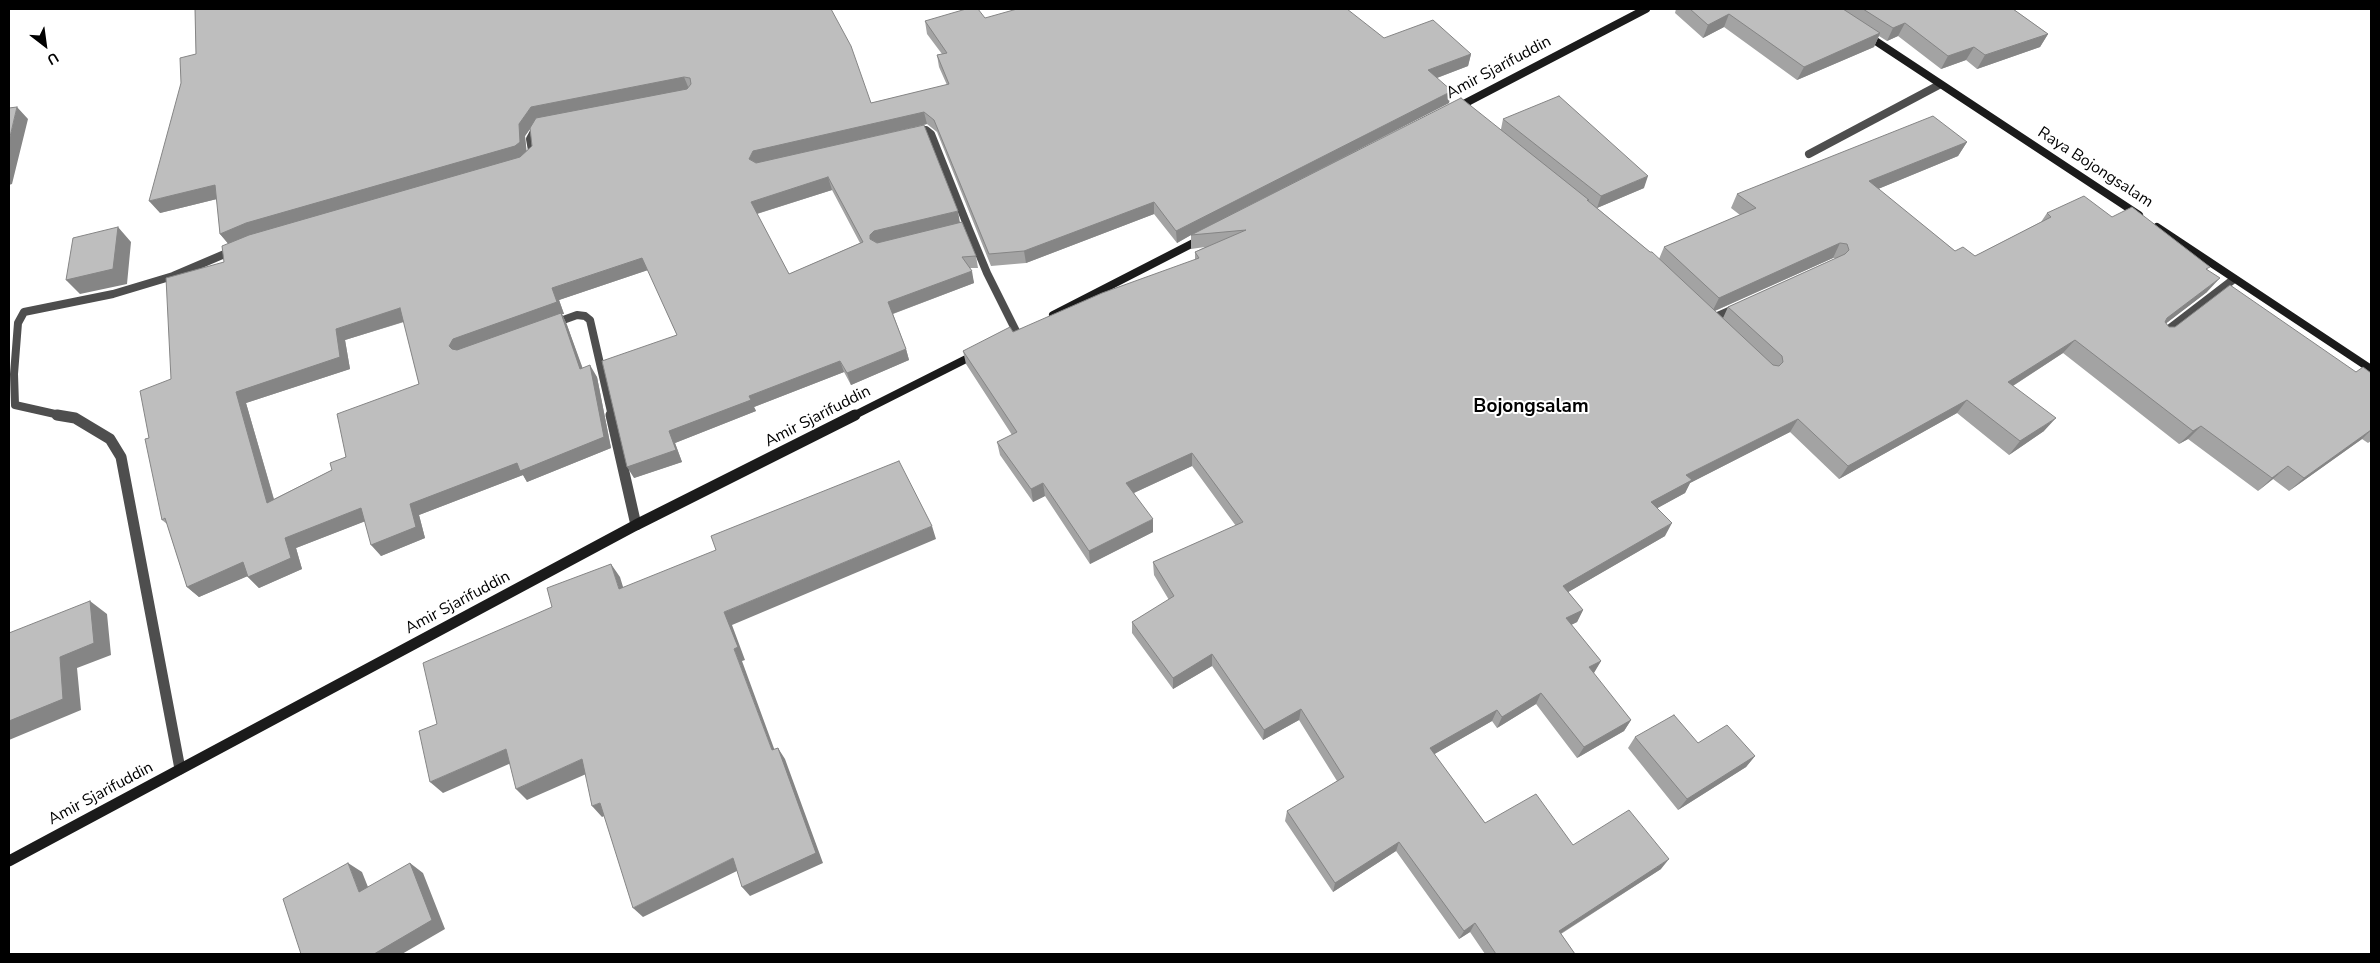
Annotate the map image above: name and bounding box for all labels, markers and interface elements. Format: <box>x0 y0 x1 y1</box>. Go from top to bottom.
north arrow <box>20 20 70 70</box>
street label: Amir Sjarifuddin <box>1443 32 1555 104</box>
text: U <box>44 48 62 69</box>
street label: Raya Bojongsalam <box>2034 124 2156 212</box>
street label: Amir Sjarifuddin <box>762 382 874 452</box>
district label: Bojongsalam <box>1473 396 1589 418</box>
street label: Amir Sjarifuddin <box>402 567 514 639</box>
street label: Amir Sjarifuddin <box>45 758 157 830</box>

